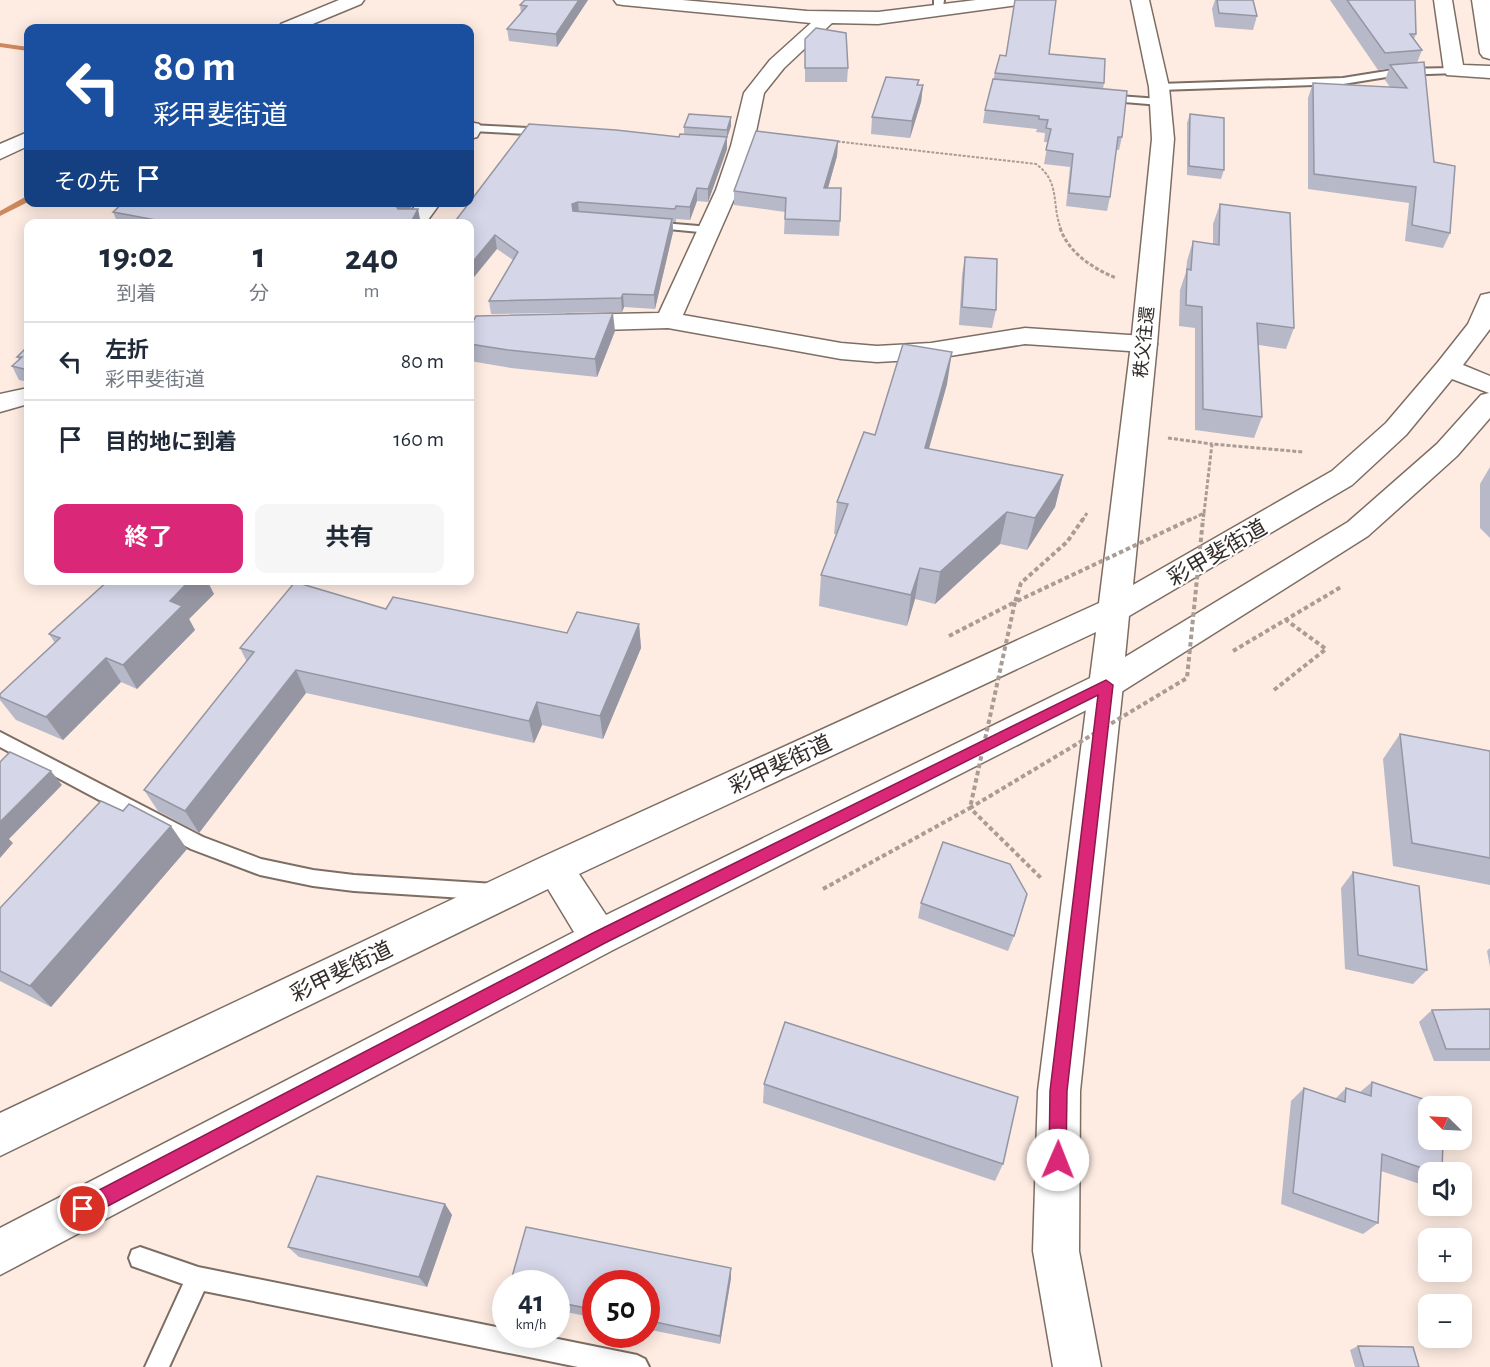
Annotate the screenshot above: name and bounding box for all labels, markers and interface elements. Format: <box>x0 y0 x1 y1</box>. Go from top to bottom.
text: 80 m <box>153 46 236 88</box>
icon: left <box>54 48 132 126</box>
text: 彩甲斐街道 <box>153 102 288 129</box>
icon: arrive <box>132 162 165 195</box>
text: その先 <box>54 171 120 193</box>
text: 19:02 <box>99 238 174 274</box>
text: 1 <box>253 238 266 274</box>
text: 240 <box>345 240 399 276</box>
text: m <box>364 281 380 301</box>
text: 到着 <box>117 284 157 304</box>
text: 分 <box>249 284 269 304</box>
street label: 秩父往還 <box>1130 305 1158 379</box>
text: 左折 <box>105 339 149 361</box>
icon: left <box>54 345 87 378</box>
text: 80 m <box>401 350 444 372</box>
text: 彩甲斐街道 <box>105 370 205 390</box>
icon: arrive <box>54 423 87 456</box>
text: 160 m <box>393 428 444 450</box>
text: 目的地に到着 <box>105 431 237 453</box>
button: 終了 <box>54 504 243 573</box>
button: 共有 <box>255 504 444 573</box>
street label: 彩甲斐街道 <box>1164 515 1271 590</box>
street label: 彩甲斐街道 <box>725 731 835 798</box>
street label: 彩甲斐街道 <box>287 937 396 1006</box>
north arrow <box>1418 1096 1472 1150</box>
map controls <box>1418 1096 1472 1348</box>
position arrow <box>1026 1128 1090 1192</box>
button: sound <box>1418 1162 1472 1216</box>
pin <box>57 1183 108 1234</box>
icon: arrive <box>66 1192 99 1225</box>
button: + <box>1418 1228 1472 1282</box>
speed limit sign: 50 <box>582 1270 660 1348</box>
text: 41 <box>518 1287 544 1317</box>
button: − <box>1418 1294 1472 1348</box>
text: km/h <box>516 1317 546 1332</box>

